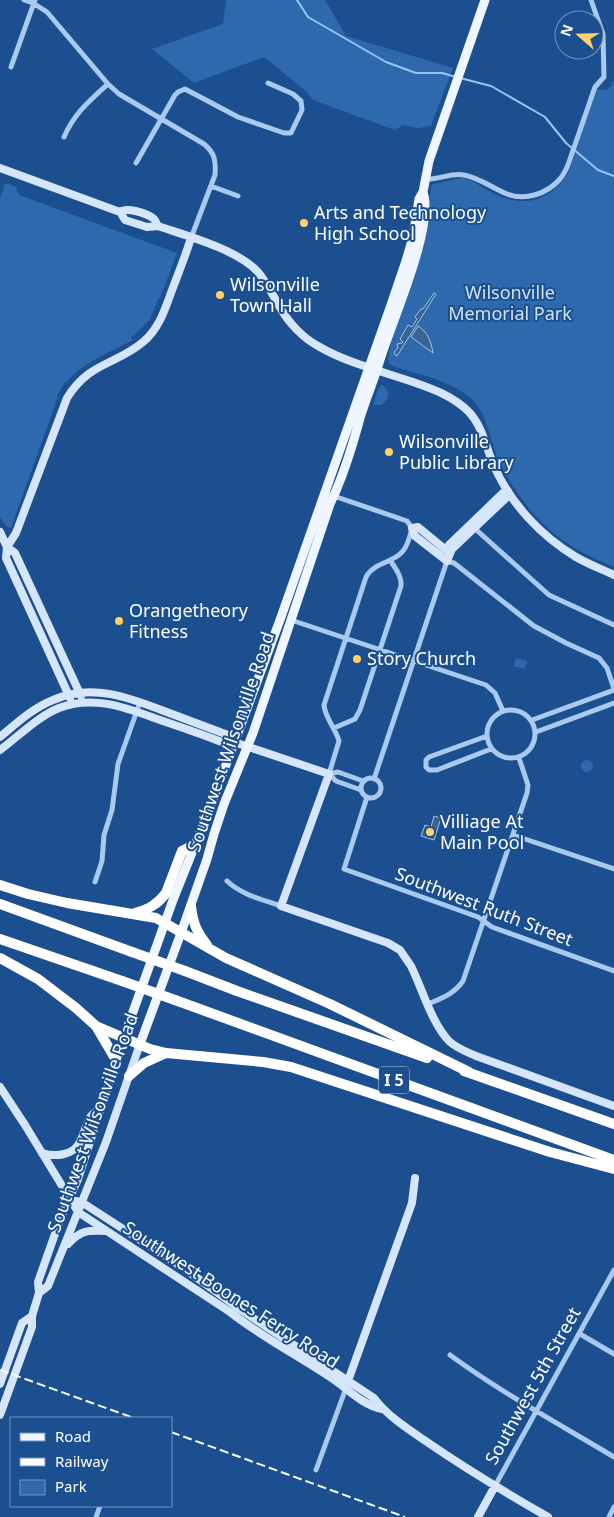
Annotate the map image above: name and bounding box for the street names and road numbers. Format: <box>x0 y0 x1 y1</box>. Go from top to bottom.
street label: Southwest Wilsonville Road <box>181 628 279 855</box>
street label: Southwest Ruth Street <box>392 861 577 951</box>
street label: Southwest Wilsonville Road <box>41 1010 143 1236</box>
road number: I 5 <box>379 1066 409 1094</box>
street label: Southwest Boones Ferry Road <box>119 1215 344 1373</box>
street label: Southwest 5th Street <box>479 1302 586 1469</box>

